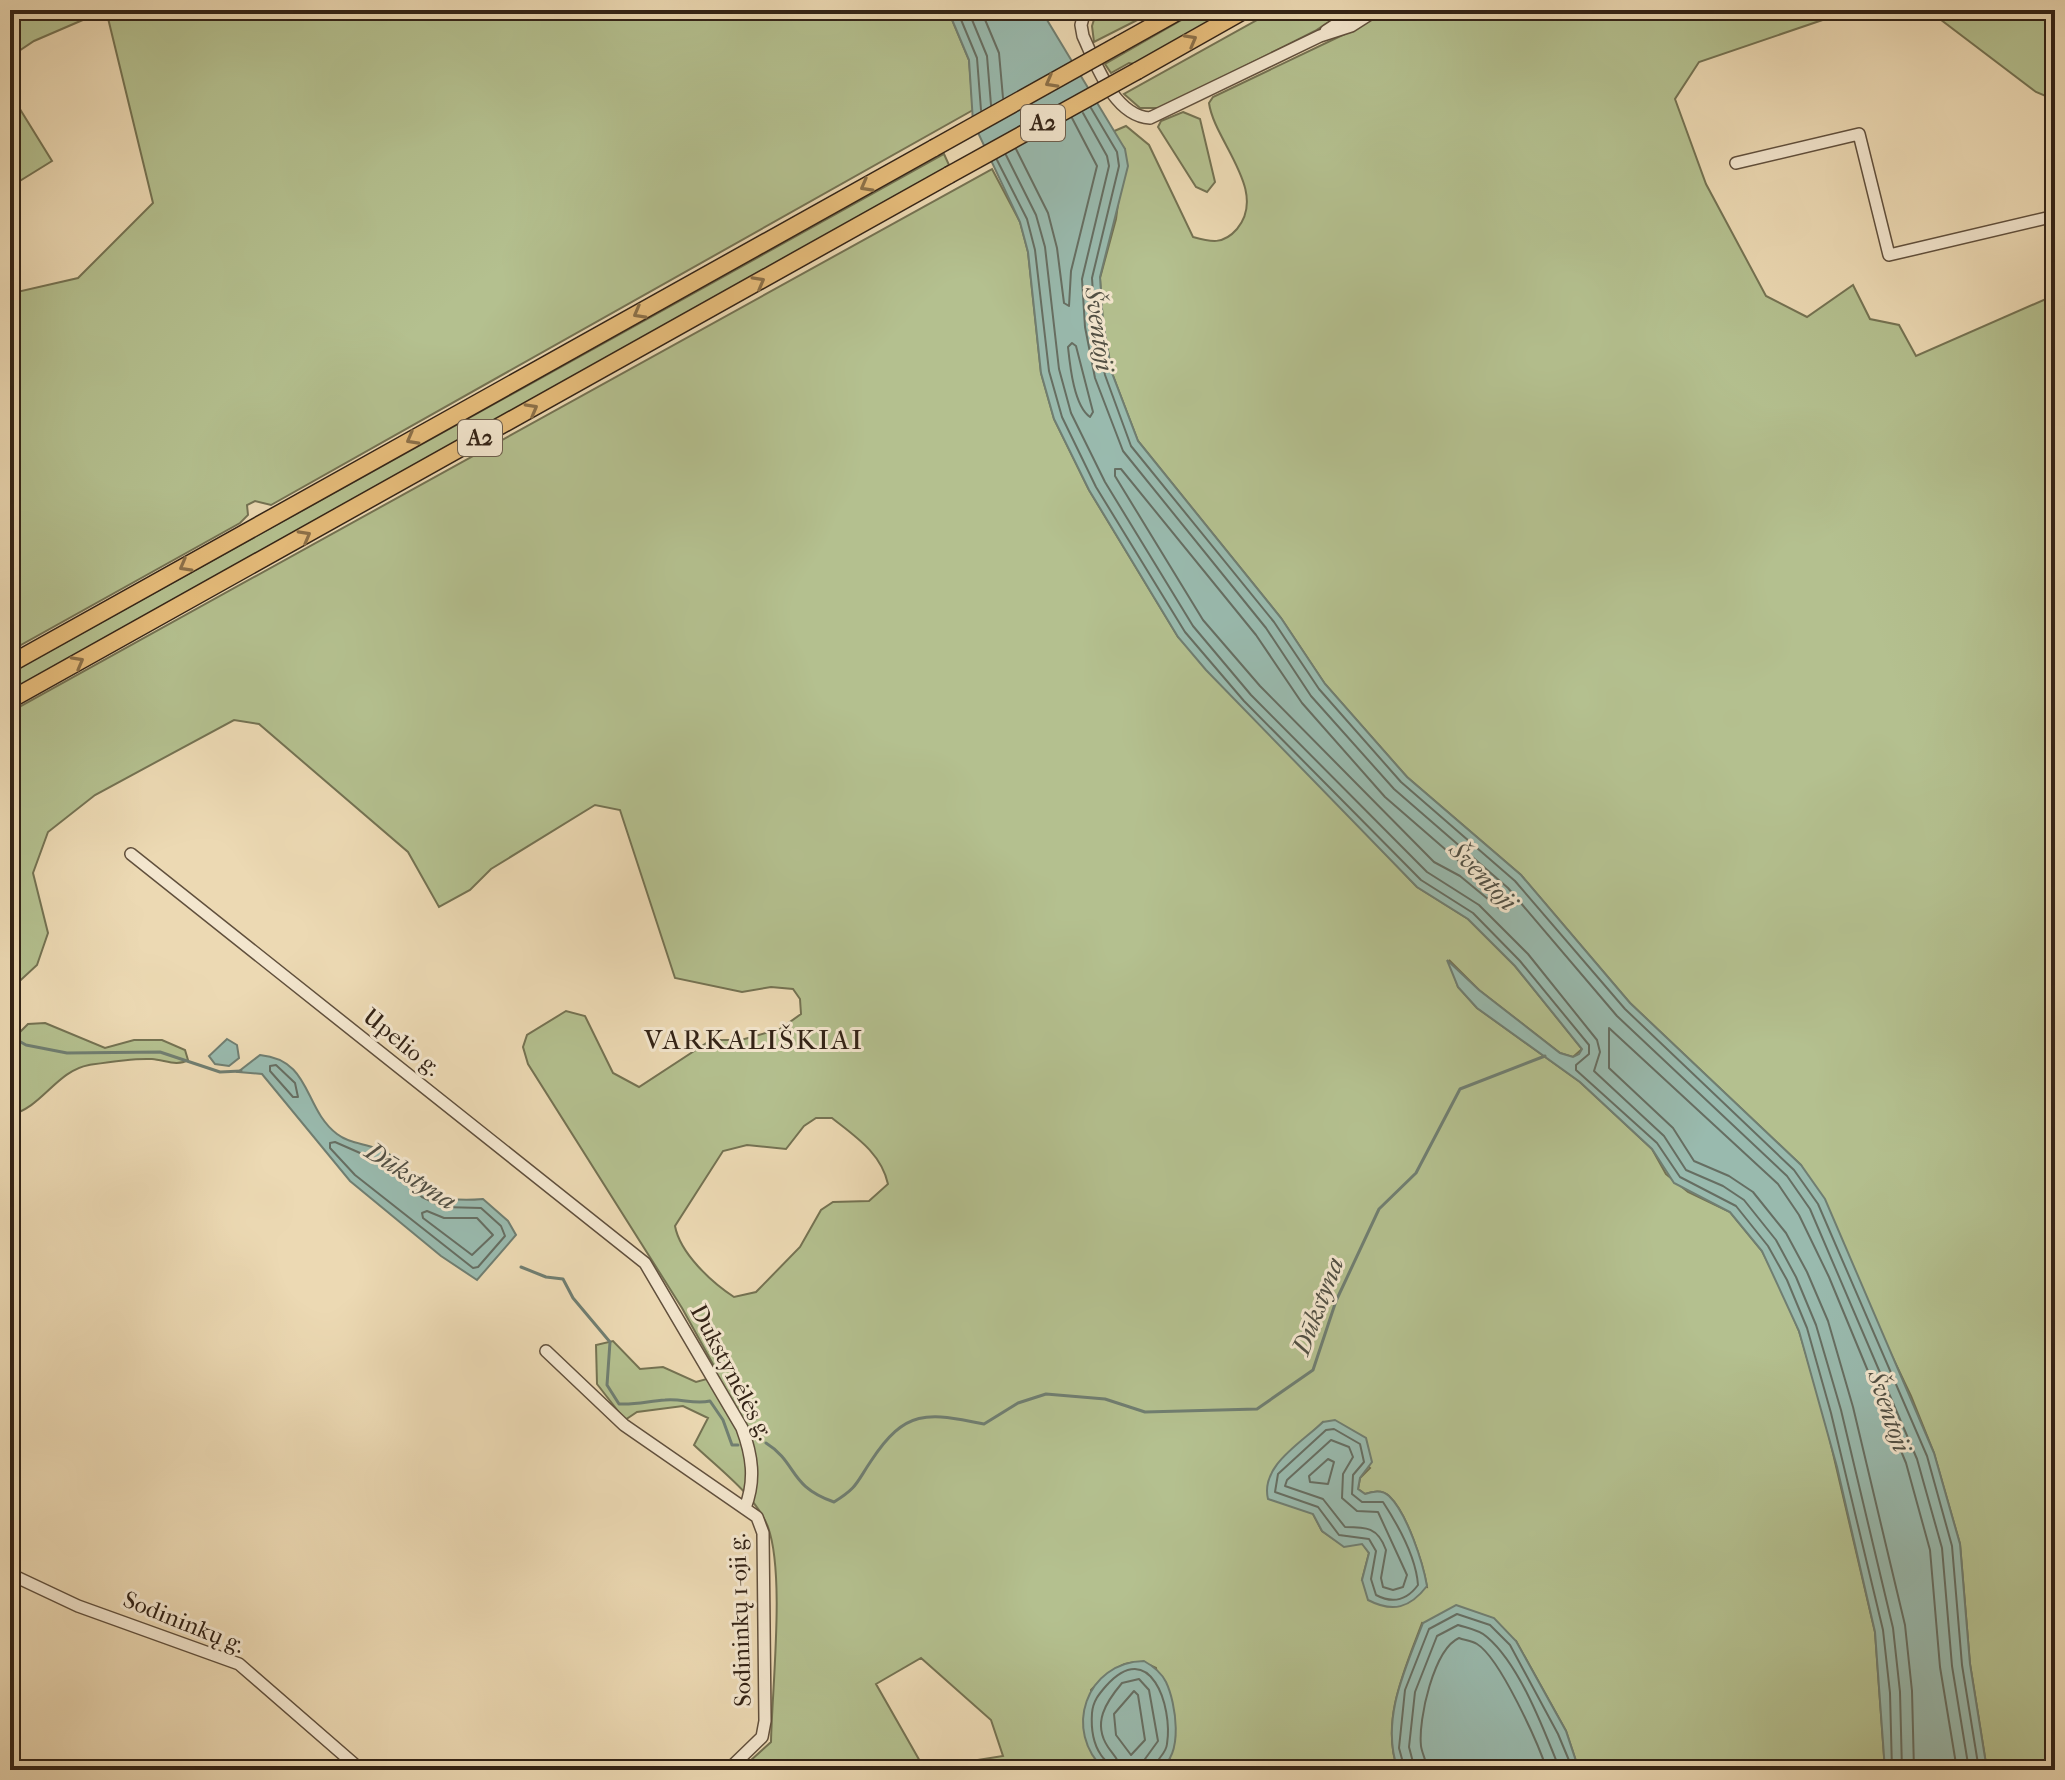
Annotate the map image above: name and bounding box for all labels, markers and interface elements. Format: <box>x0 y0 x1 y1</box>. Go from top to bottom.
one-way arrow <box>1183 35 1197 50</box>
one-way arrow <box>1046 72 1060 88</box>
road number: A2 <box>1021 105 1065 141</box>
one-way arrow <box>860 176 874 192</box>
one-way arrow <box>750 276 765 292</box>
water label: Šventoji <box>1078 284 1120 375</box>
one-way arrow <box>632 303 647 318</box>
one-way arrow <box>524 403 538 418</box>
road number: A2 <box>458 420 502 456</box>
one-way arrow <box>405 430 420 445</box>
one-way arrow <box>297 530 311 545</box>
one-way arrow <box>179 556 194 572</box>
one-way arrow <box>70 657 84 672</box>
water label: Šventoji <box>1442 834 1525 918</box>
street label: Upelio g. <box>358 1002 446 1082</box>
district label: VARKALIŠKIAI <box>643 1023 864 1056</box>
water label: Dūkstyna <box>358 1134 462 1217</box>
water label: Dūkstyna <box>1285 1253 1351 1361</box>
street label: Dukstynėlės g. <box>685 1299 779 1445</box>
water label: Šventoji <box>1860 1365 1918 1457</box>
street label: Sodininkų 1-oji g. <box>723 1533 758 1707</box>
street label: Sodininkų g. <box>119 1585 249 1660</box>

